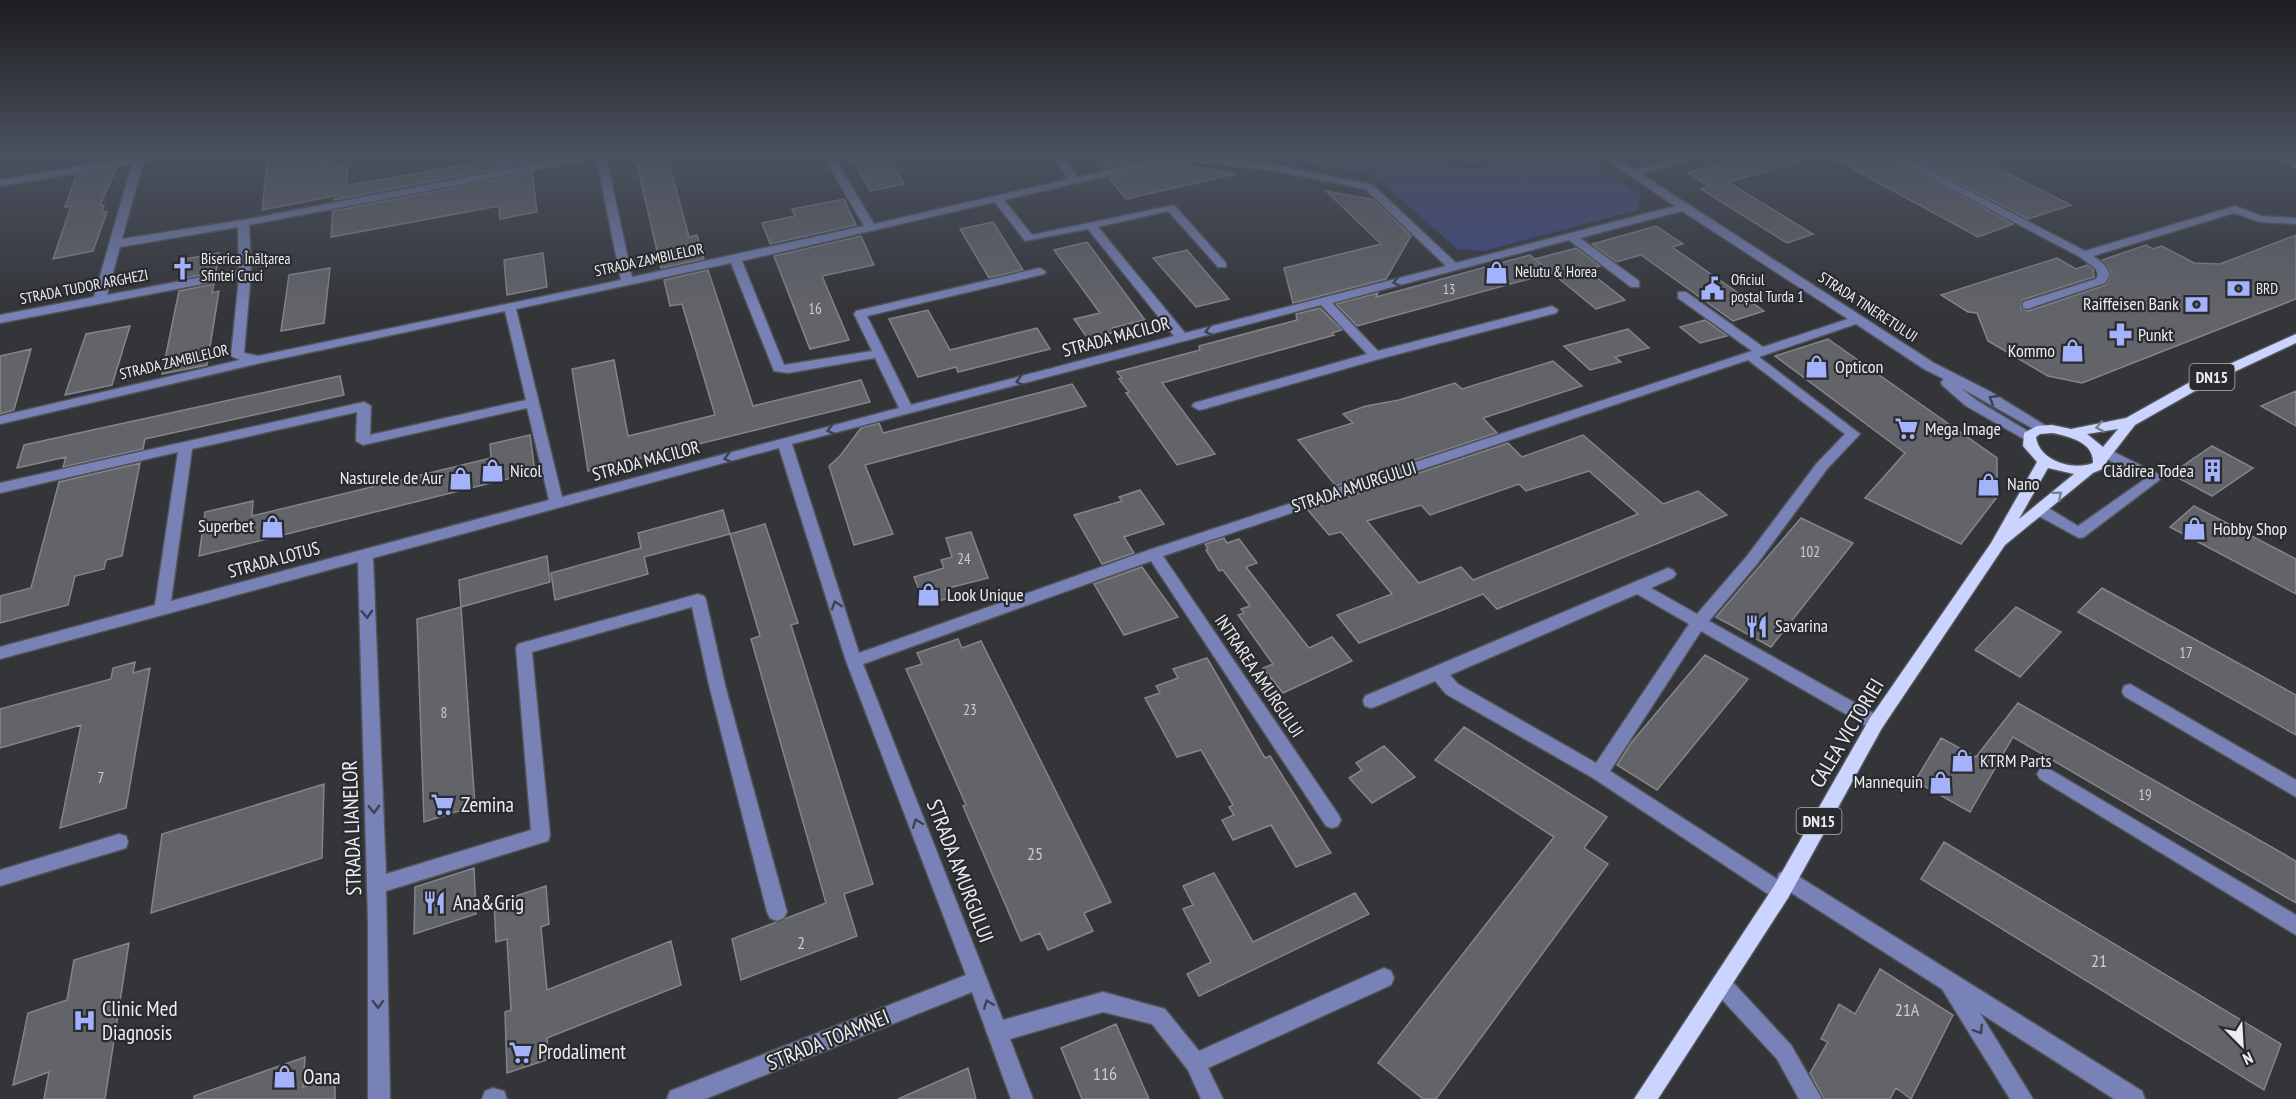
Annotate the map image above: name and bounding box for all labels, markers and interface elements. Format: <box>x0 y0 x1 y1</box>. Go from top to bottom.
street label: STRADA ZAMBILELOR <box>593 239 705 280</box>
place label: Biserica Înălțarea Sfintei Cruci <box>201 249 290 285</box>
church icon: Biserica Înălțarea Sfintei Cruci <box>170 255 196 281</box>
shop icon: Nelutu & Horea <box>1484 259 1510 285</box>
place label: Nelutu & Horea <box>1515 262 1597 281</box>
street label: STRADA TUDOR ARGHEZI <box>18 265 150 308</box>
street label: STRADA TINERETULUI <box>1815 267 1921 346</box>
place label: Oficiul poștal Turda 1 <box>1731 270 1804 306</box>
one-way arrow <box>1393 275 1403 287</box>
public building icon: Oficiul poștal Turda 1 <box>1700 276 1726 302</box>
bank icon: BRD <box>2225 276 2251 302</box>
place label: BRD <box>2256 279 2278 298</box>
house number: 13 <box>1443 280 1455 298</box>
bank icon: Raiffeisen Bank <box>2184 291 2210 317</box>
place label: Raiffeisen Bank <box>2083 292 2179 315</box>
house number: 16 <box>808 299 822 318</box>
street label: STRADA MACILOR <box>1060 311 1172 362</box>
pharmacy icon: Punkt <box>2107 322 2133 348</box>
place label: Punkt <box>2138 323 2173 346</box>
one-way arrow <box>1204 324 1214 337</box>
shop icon: Kommo <box>2060 338 2086 364</box>
place label: Kommo <box>2008 339 2055 362</box>
street label: STRADA ZAMBILELOR <box>118 340 230 383</box>
shop icon: Opticon <box>1804 354 1830 380</box>
place label: Opticon <box>1835 355 1883 378</box>
road number: DN15 <box>2190 364 2234 390</box>
one-way arrow <box>1015 373 1025 386</box>
one-way arrow <box>1989 395 1999 406</box>
supermarket icon: Mega Image <box>1894 416 1920 442</box>
place label: Mega Image <box>1925 417 2001 440</box>
one-way arrow <box>2096 420 2106 433</box>
one-way arrow <box>827 423 837 435</box>
street label: STRADA MACILOR <box>590 435 702 486</box>
one-way arrow <box>723 451 734 463</box>
street label: STRADA AMURGULUI <box>1289 456 1419 517</box>
shop icon: Nicol <box>479 458 505 484</box>
building icon: Clădirea Todea <box>2199 458 2225 484</box>
place label: Nicol <box>510 459 542 482</box>
place label: Clădirea Todea <box>2103 459 2194 482</box>
shop icon: Nasturele de Aur <box>448 465 474 491</box>
place label: Nasturele de Aur <box>340 466 443 489</box>
shop icon: Nano <box>1976 471 2002 497</box>
place label: Nano <box>2007 472 2040 495</box>
one-way arrow <box>2051 491 2062 502</box>
shop icon: Superbet <box>259 513 285 539</box>
place label: Superbet <box>198 514 254 537</box>
shop icon: Hobby Shop <box>2182 516 2208 542</box>
place label: Hobby Shop <box>2213 517 2287 540</box>
street label: STRADA LOTUS <box>225 536 323 583</box>
house number: 102 <box>1800 542 1820 561</box>
house number: 24 <box>957 549 971 568</box>
shop icon: Look Unique <box>916 582 942 608</box>
place label: Look Unique <box>947 583 1024 606</box>
one-way arrow <box>831 600 843 611</box>
one-way arrow <box>361 609 374 618</box>
street label: INTRAREA AMURGULUI <box>1210 610 1309 741</box>
restaurant icon: Savarina <box>1744 613 1770 639</box>
place label: Savarina <box>1775 614 1828 637</box>
house number: 17 <box>2179 643 2193 662</box>
street label: CALEA VICTORIEI <box>1803 673 1890 792</box>
house number: 23 <box>963 700 977 719</box>
house number: 8 <box>441 703 447 722</box>
shop icon: KTRM Parts <box>1949 748 1975 774</box>
place label: KTRM Parts <box>1980 749 2052 772</box>
street label: STRADA LIANELOR <box>336 760 367 896</box>
house number: 7 <box>98 768 104 787</box>
shop icon: Mannequin <box>1928 769 1954 795</box>
place label: Mannequin <box>1854 770 1923 793</box>
house number: 19 <box>2138 785 2152 804</box>
place label: Zemina <box>461 791 514 818</box>
supermarket icon: Zemina <box>430 792 456 818</box>
street label: STRADA AMURGULUI <box>921 795 1000 946</box>
one-way arrow <box>367 804 380 813</box>
road number: DN15 <box>1796 808 1842 834</box>
one-way arrow <box>912 818 924 829</box>
house number: 25 <box>1027 842 1043 865</box>
place label: Ana&Grig <box>453 889 524 916</box>
restaurant icon: Ana&Grig <box>422 890 448 916</box>
house number: 2 <box>797 931 805 954</box>
house number: 21 <box>2091 949 2107 972</box>
place label: Clinic Med Diagnosis <box>102 995 178 1046</box>
house number: 21A <box>1895 998 1920 1021</box>
one-way arrow <box>372 999 384 1008</box>
one-way arrow <box>982 1000 995 1010</box>
street label: STRADA TOAMNEI <box>763 1003 893 1076</box>
hospital icon: Clinic Med Diagnosis <box>71 1008 97 1034</box>
north arrow <box>2212 1015 2272 1075</box>
one-way arrow <box>1971 1024 1982 1035</box>
place label: Prodaliment <box>538 1038 626 1065</box>
supermarket icon: Prodaliment <box>507 1039 533 1065</box>
text: N <box>2240 1048 2256 1070</box>
house number: 116 <box>1093 1062 1117 1085</box>
place label: Oana <box>303 1063 341 1090</box>
shop icon: Oana <box>272 1064 298 1090</box>

